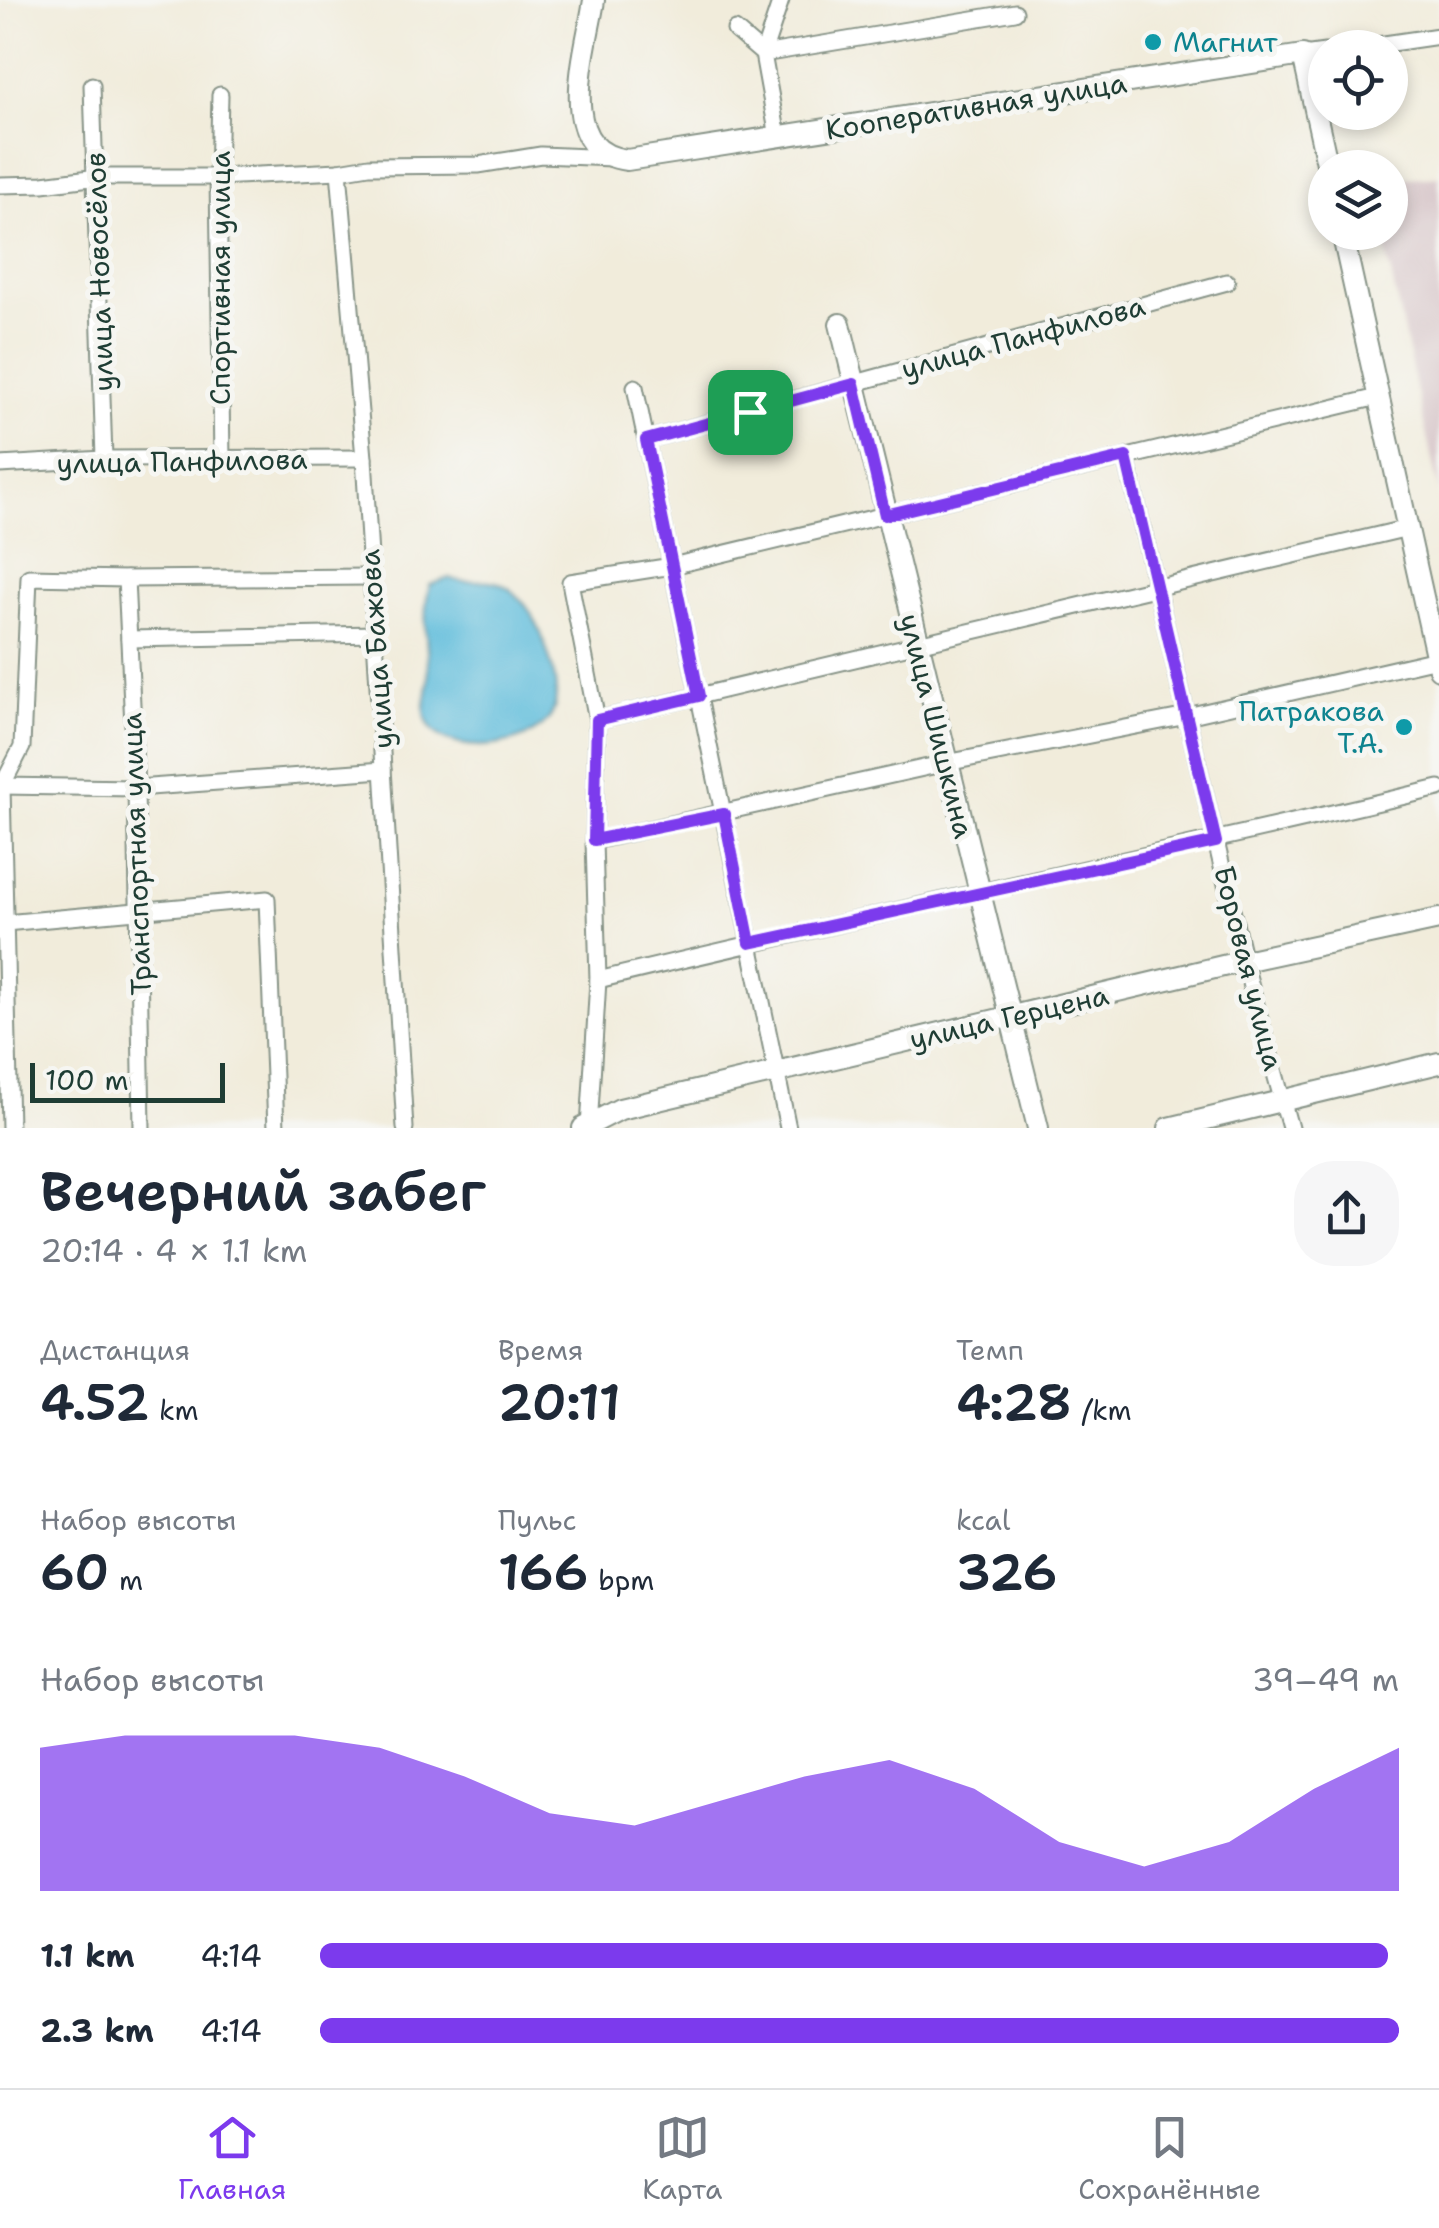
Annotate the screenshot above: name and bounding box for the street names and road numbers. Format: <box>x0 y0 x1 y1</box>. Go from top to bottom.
street label: Кооперативная улица <box>823 63 1129 149</box>
street label: Спортивная улица <box>201 151 239 405</box>
street label: улица Новосёлов <box>76 152 122 392</box>
street label: улица Панфилова <box>897 286 1149 388</box>
street label: улица Панфилова <box>56 440 308 482</box>
street label: улица Бажова <box>350 548 402 750</box>
street label: улица Шишкина <box>891 610 983 842</box>
street label: Транспортная улица <box>112 712 160 996</box>
street label: Боровая улица <box>1205 862 1293 1074</box>
street label: улица Герцена <box>906 976 1112 1058</box>

